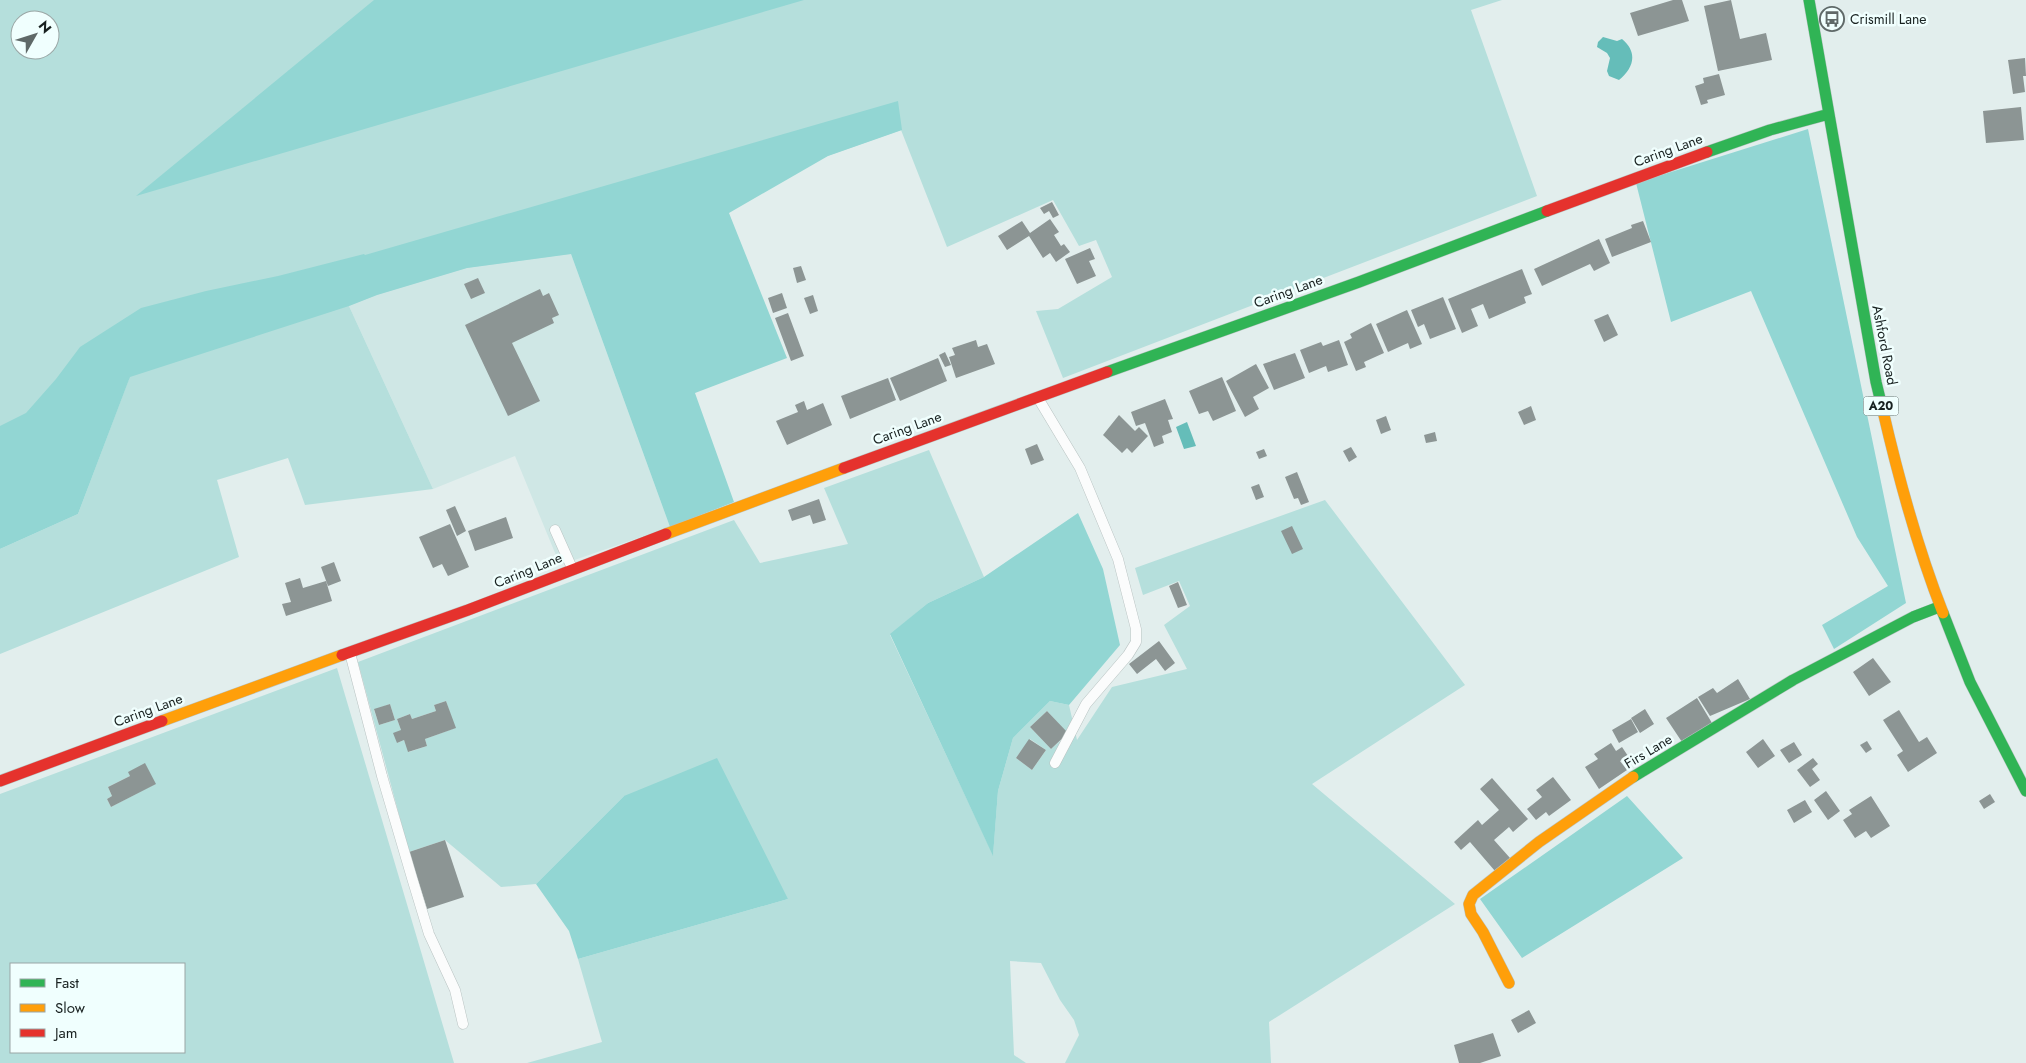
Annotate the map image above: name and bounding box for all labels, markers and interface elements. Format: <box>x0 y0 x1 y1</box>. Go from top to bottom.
bus stop icon: Crismill Lane <box>1819 6 1845 32</box>
place label: Crismill Lane <box>1850 9 1926 29</box>
north arrow <box>10 10 60 60</box>
text: N <box>34 16 56 37</box>
street label: Caring Lane <box>1631 128 1705 172</box>
street label: Caring Lane <box>1251 269 1325 313</box>
street label: Ashford Road <box>1867 303 1903 387</box>
road number: A20 <box>1864 396 1898 416</box>
street label: Caring Lane <box>870 406 944 450</box>
street label: Caring Lane <box>491 547 565 593</box>
street label: Caring Lane <box>111 688 185 732</box>
street label: Firs Lane <box>1620 729 1676 773</box>
legend <box>10 963 185 1053</box>
text: Fast <box>55 972 79 994</box>
text: Slow <box>55 997 86 1019</box>
text: Jam <box>53 1022 78 1044</box>

